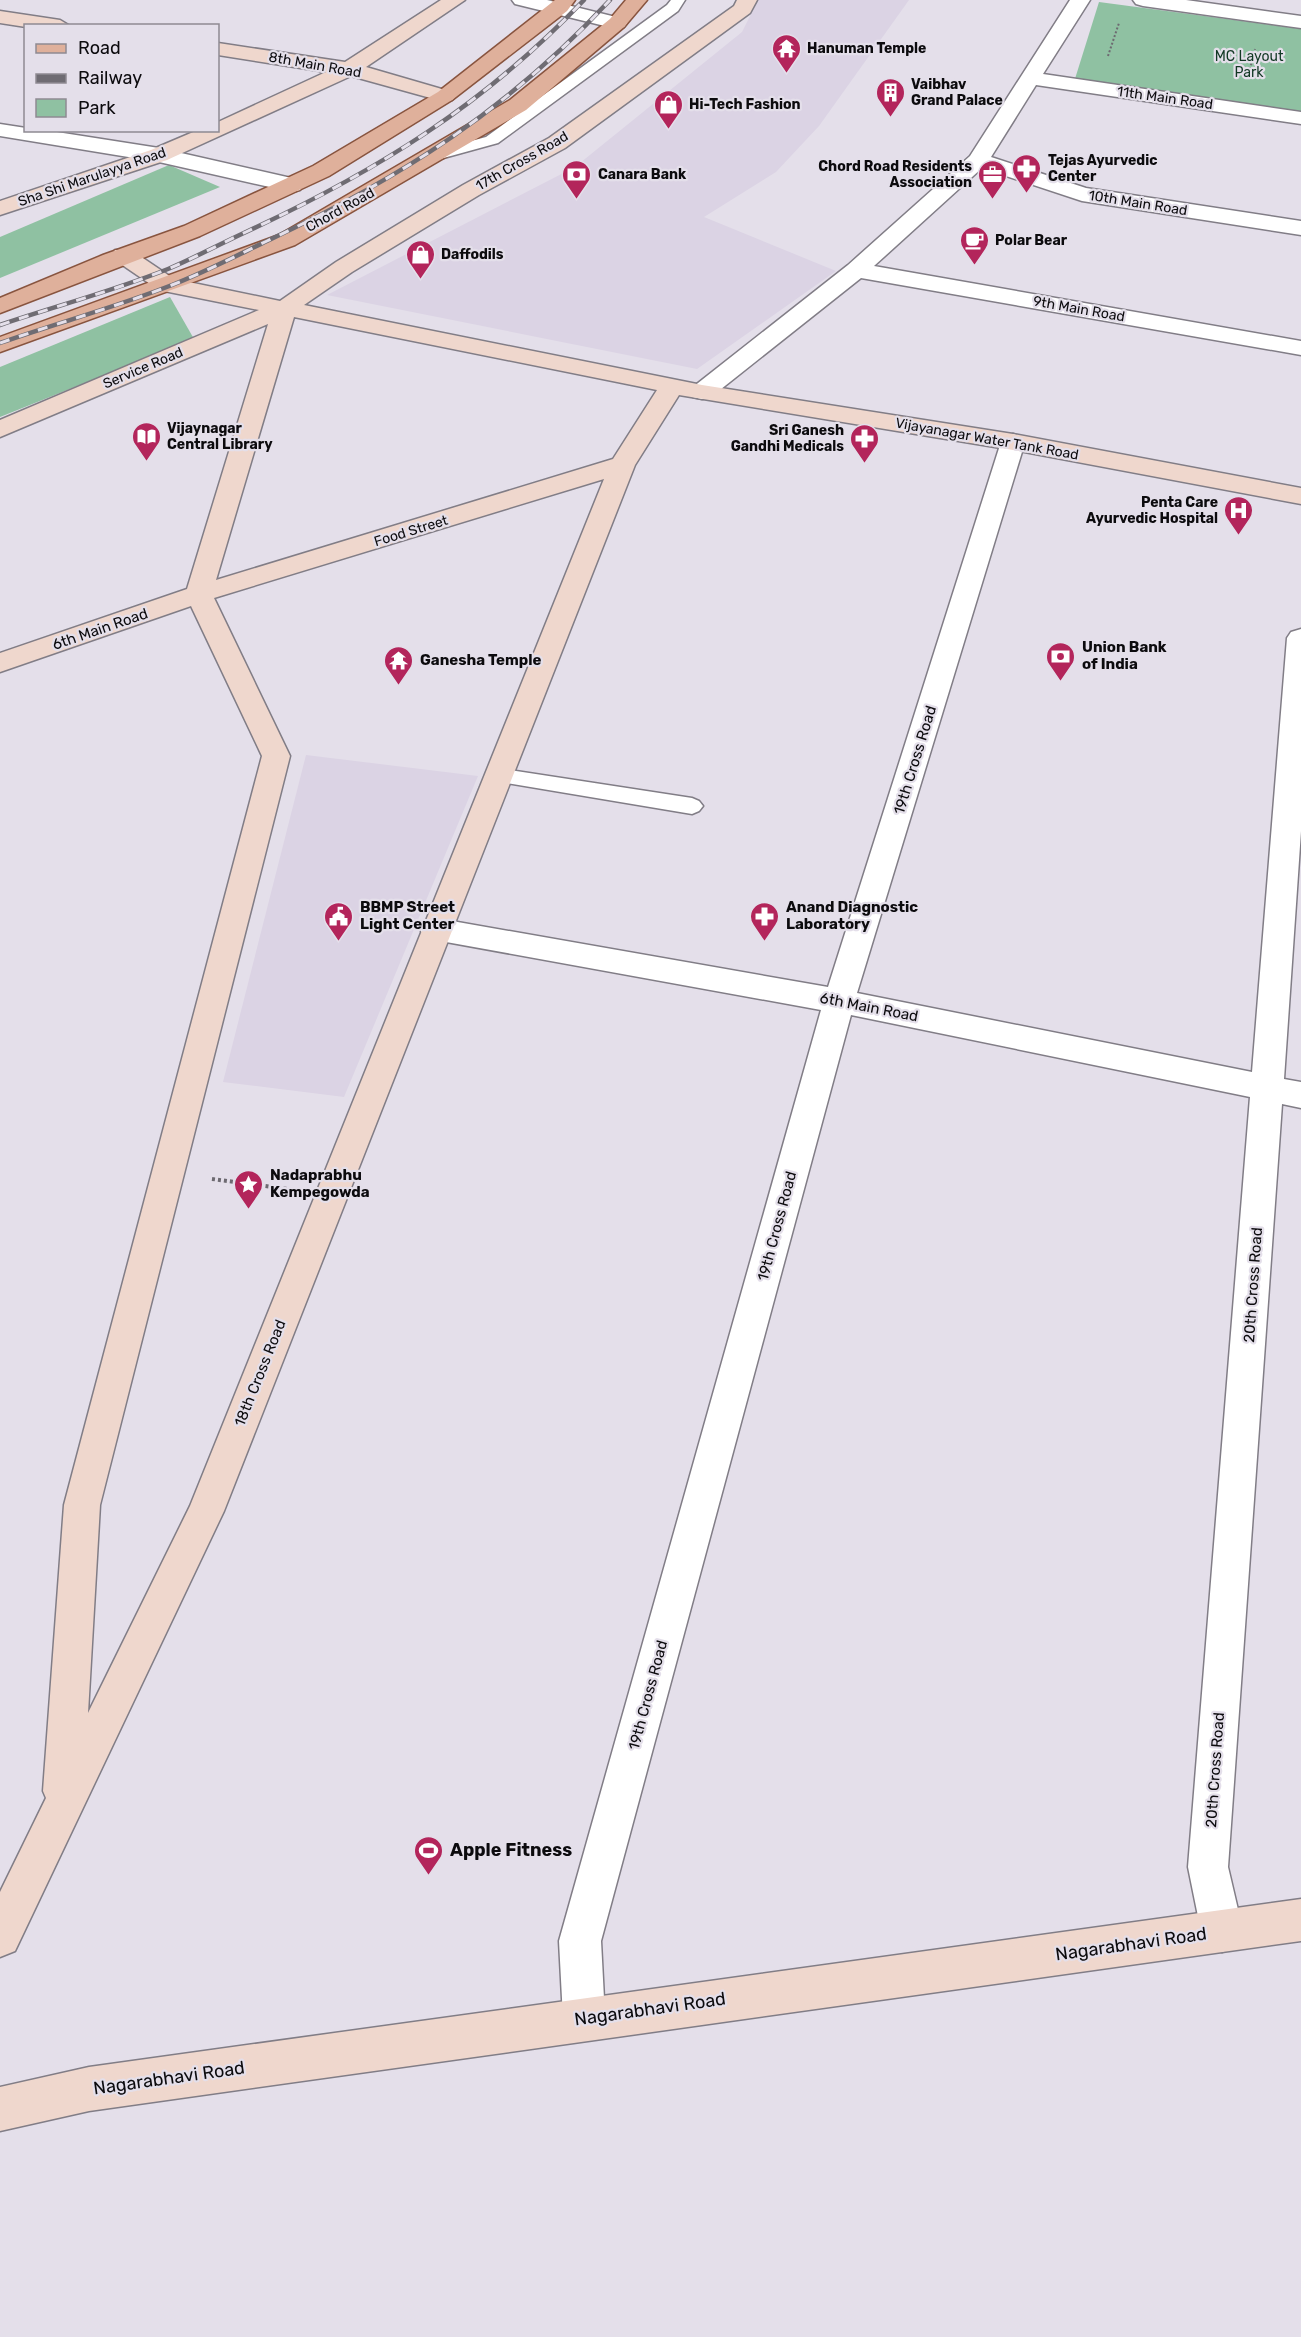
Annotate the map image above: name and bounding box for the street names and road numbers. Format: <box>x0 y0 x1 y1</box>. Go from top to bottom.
street label: 8th Main Road <box>267 48 363 82</box>
street label: 11th Main Road <box>1116 83 1214 113</box>
street label: 17th Cross Road <box>473 128 571 194</box>
street label: Sha Shi Marulayya Road <box>16 144 168 210</box>
street label: Chord Road <box>303 184 377 236</box>
street label: 10th Main Road <box>1087 187 1189 219</box>
street label: 9th Main Road <box>1032 293 1126 325</box>
street label: Service Road <box>100 344 186 392</box>
street label: Vijayanagar Water Tank Road <box>894 414 1080 464</box>
street label: Food Street <box>372 512 450 550</box>
street label: 6th Main Road <box>50 604 150 654</box>
street label: 19th Cross Road <box>890 703 940 817</box>
street label: 6th Main Road <box>818 989 920 1025</box>
street label: 19th Cross Road <box>754 1169 800 1283</box>
street label: 20th Cross Road <box>1240 1227 1266 1343</box>
street label: 18th Cross Road <box>230 1317 290 1429</box>
street label: 19th Cross Road <box>625 1638 671 1752</box>
street label: 20th Cross Road <box>1202 1712 1228 1828</box>
street label: Nagarabhavi Road <box>1054 1922 1208 1966</box>
street label: Nagarabhavi Road <box>573 1987 727 2031</box>
street label: Nagarabhavi Road <box>92 2056 246 2100</box>

